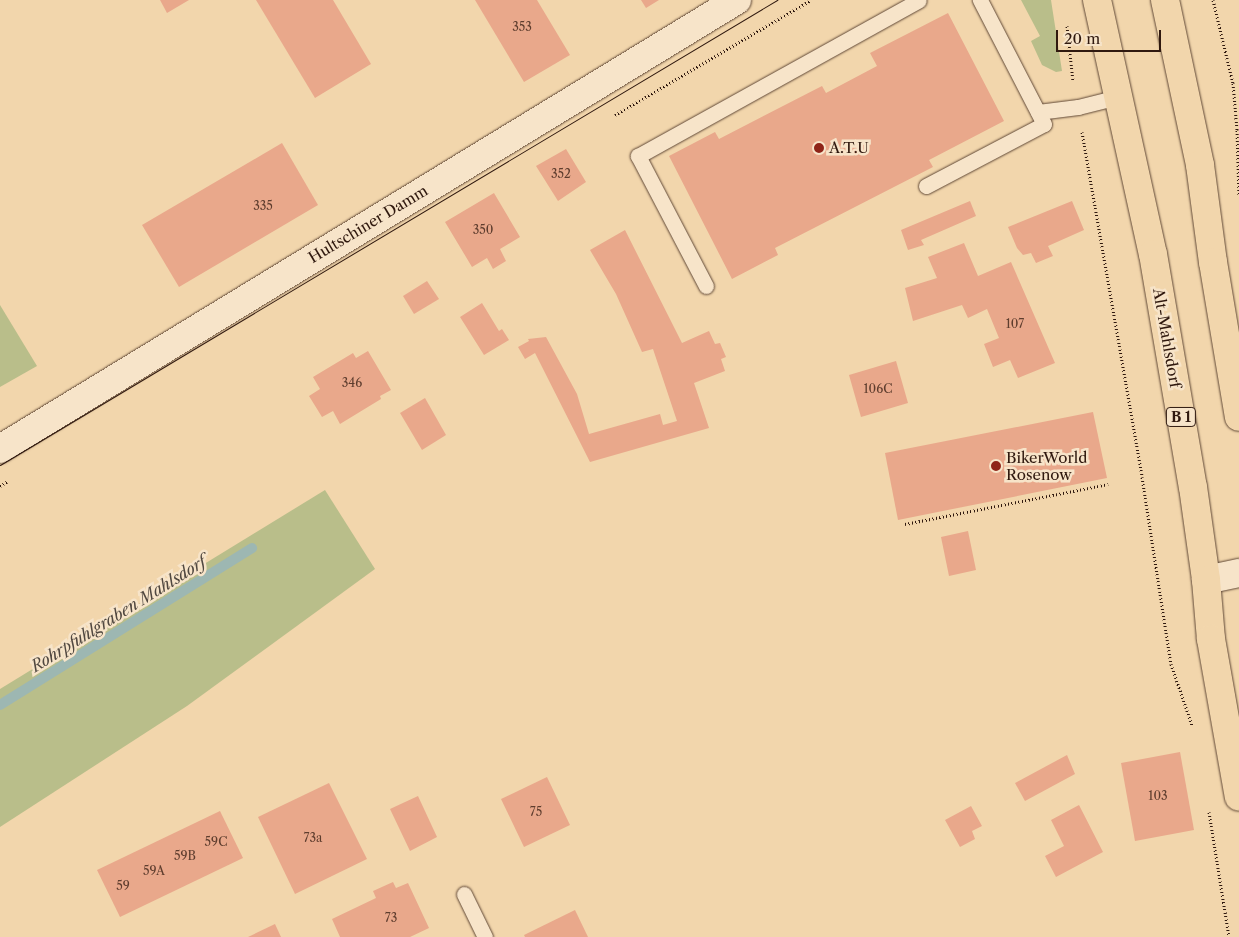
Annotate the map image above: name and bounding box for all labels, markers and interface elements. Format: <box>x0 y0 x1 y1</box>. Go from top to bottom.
house number: 353 <box>512 20 532 34</box>
scale bar <box>1059 20 1164 52</box>
text: 20 m <box>1064 29 1100 48</box>
place label: A.T.U <box>829 139 869 157</box>
marker: A.T.U <box>813 142 825 154</box>
house number: 352 <box>551 167 571 181</box>
street label: Hultschiner Damm <box>305 181 431 267</box>
house number: 335 <box>253 199 273 213</box>
house number: 350 <box>473 223 493 237</box>
street label: Alt-Mahlsdorf <box>1149 287 1185 389</box>
house number: 107 <box>1006 317 1024 331</box>
house number: 346 <box>342 376 362 390</box>
house number: 106C <box>864 382 892 396</box>
road number: B 1 <box>1165 406 1197 428</box>
place label: BikerWorld Rosenow <box>1006 448 1087 483</box>
marker: BikerWorld Rosenow <box>990 460 1002 472</box>
water label: Rohrpfuhlgraben Mahlsdorf <box>27 552 209 676</box>
house number: 103 <box>1148 789 1168 803</box>
house number: 75 <box>530 805 542 819</box>
house number: 73a <box>304 831 322 845</box>
house number: 59C <box>205 835 227 849</box>
house number: 59B <box>174 849 196 863</box>
house number: 59A <box>143 864 165 878</box>
house number: 59 <box>116 879 130 893</box>
house number: 73 <box>385 911 397 925</box>

